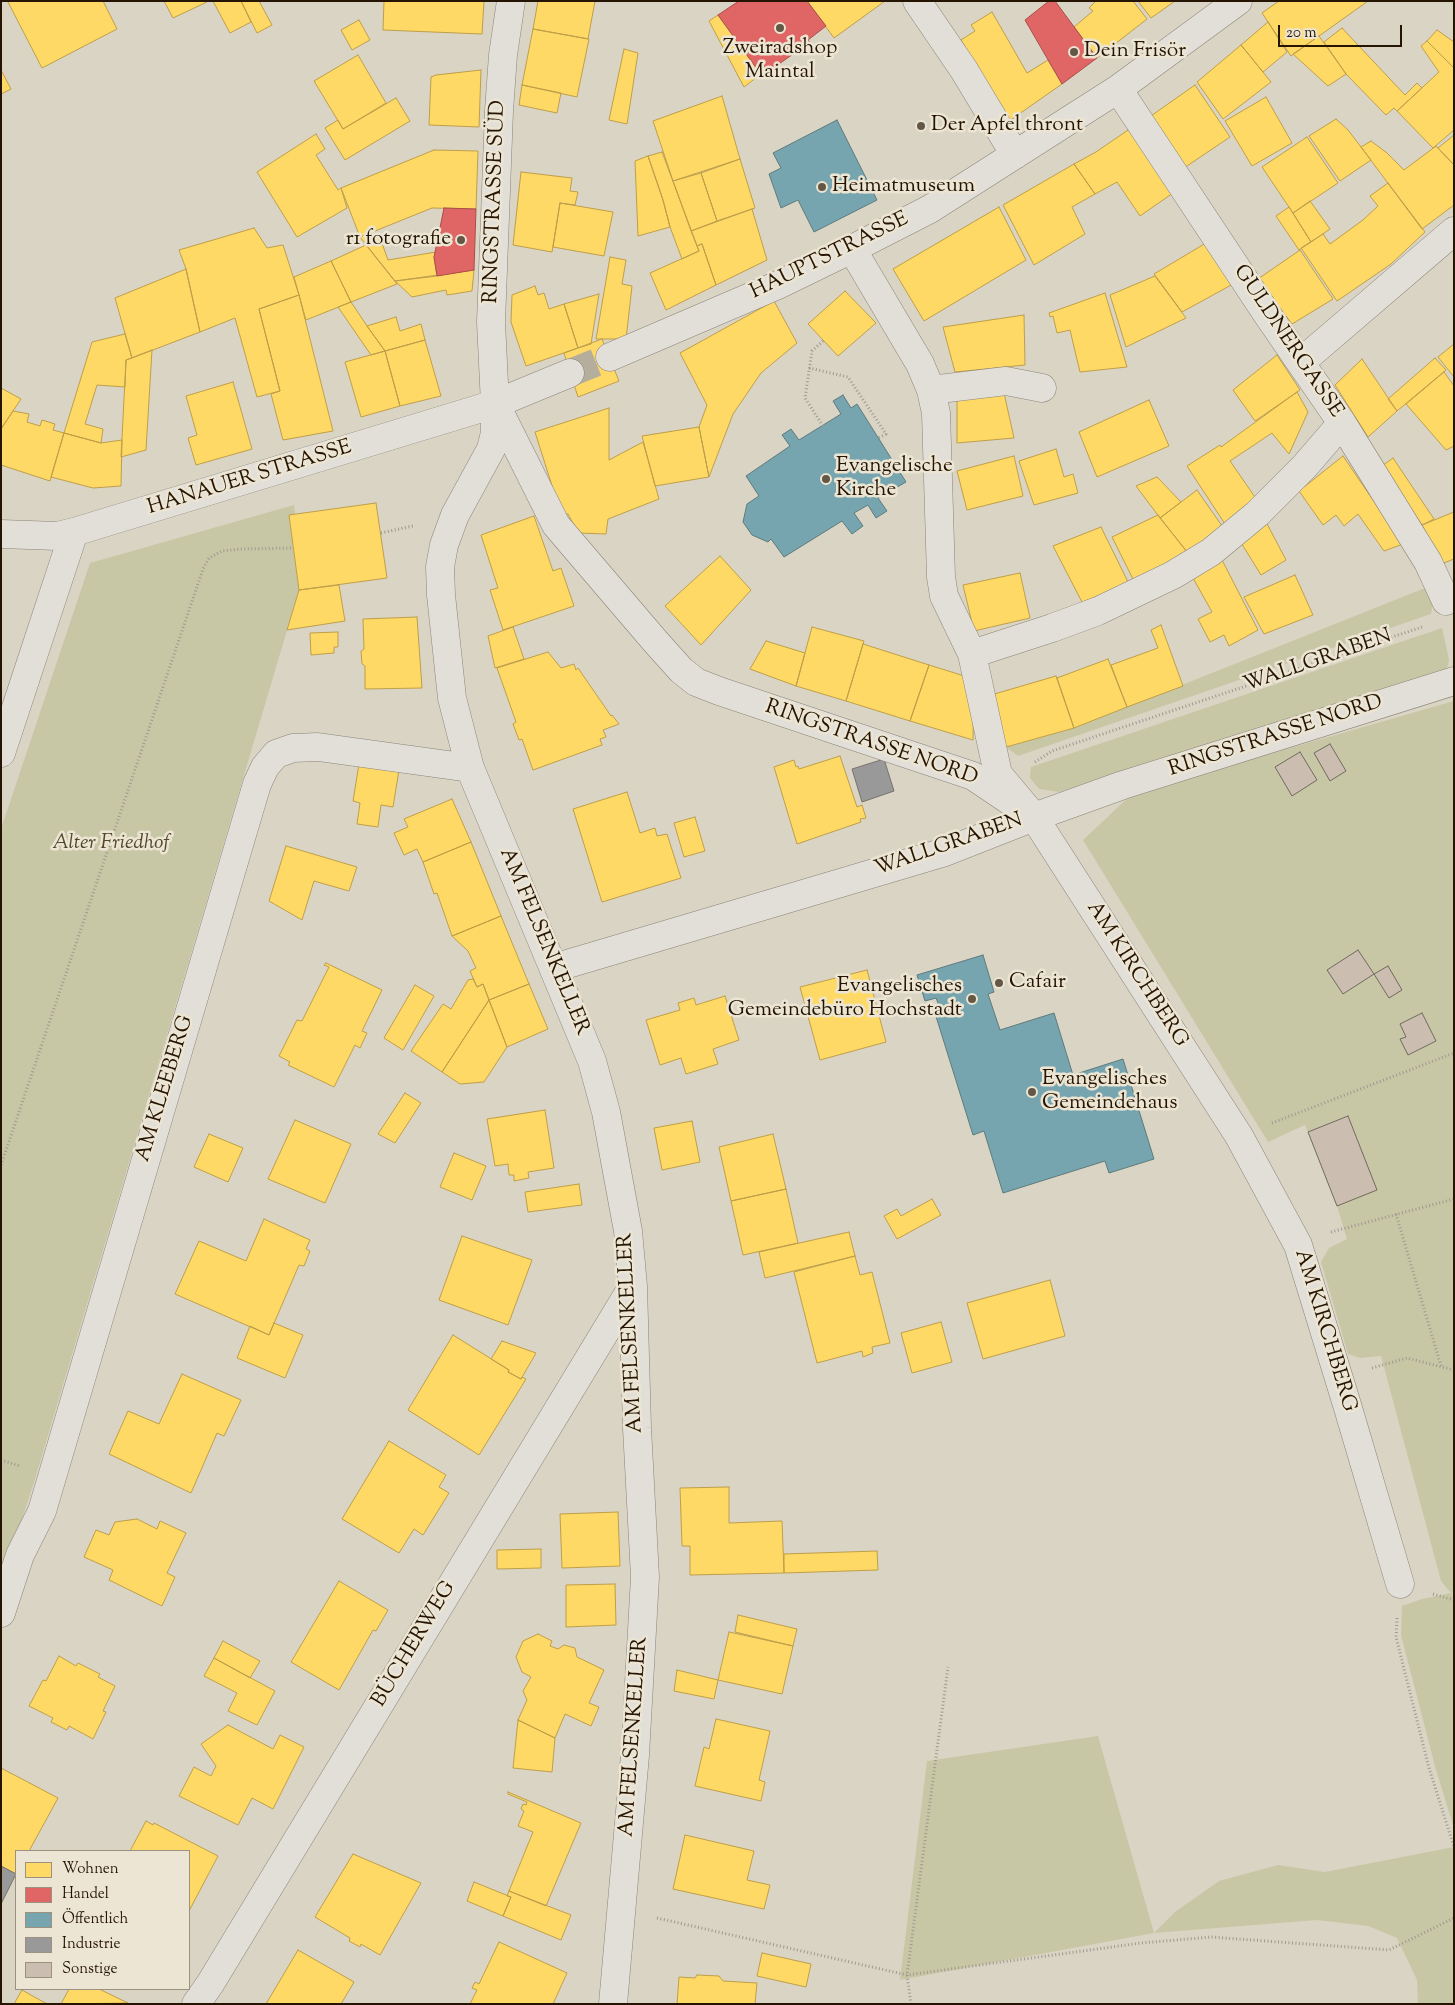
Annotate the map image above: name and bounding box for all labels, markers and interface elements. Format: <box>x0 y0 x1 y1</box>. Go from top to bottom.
scale bar <box>1280 15 1404 47</box>
marker: Zweiradshop Maintal <box>774 22 786 34</box>
text: 20 m <box>1286 23 1317 44</box>
place label: Zweiradshop Maintal <box>723 36 837 86</box>
place label: Dein Frisör <box>1084 39 1186 65</box>
marker: Dein Frisör <box>1068 46 1080 58</box>
street label: RINGSTRASSE SÜD <box>480 100 512 304</box>
place label: Der Apfel thront <box>931 113 1083 139</box>
marker: Der Apfel thront <box>915 120 927 132</box>
place label: Heimatmuseum <box>832 174 975 200</box>
marker: Heimatmuseum <box>816 181 828 193</box>
street label: HAUPTSTRASSE <box>747 208 913 306</box>
place label: r1 fotografie <box>346 227 451 253</box>
marker: r1 fotografie <box>455 234 467 246</box>
street label: GULDNERGASSE <box>1227 261 1347 423</box>
street label: HANAUER STRASSE <box>145 436 355 522</box>
place label: Evangelische Kirche <box>836 454 953 504</box>
marker: Evangelische Kirche <box>820 473 832 485</box>
street label: WALLGRABEN <box>1241 625 1395 699</box>
street label: RINGSTRASSE NORD <box>1166 690 1386 784</box>
street label: RINGSTRASSE NORD <box>761 696 981 792</box>
street label: WALLGRABEN <box>872 809 1026 883</box>
park label: Alter Friedhof <box>52 831 170 857</box>
street label: AM FELSENKELLER <box>492 845 594 1039</box>
street label: AM KIRCHBERG <box>1080 897 1192 1053</box>
place label: Cafair <box>1009 970 1066 996</box>
place label: Evangelisches Gemeindebüro Hochstadt <box>728 974 962 1024</box>
marker: Cafair <box>993 977 1005 989</box>
marker: Evangelisches Gemeindebüro Hochstadt <box>966 993 978 1005</box>
street label: AM KLEEBERG <box>132 1013 200 1165</box>
place label: Evangelisches Gemeindehaus <box>1042 1067 1177 1117</box>
marker: Evangelisches Gemeindehaus <box>1026 1086 1038 1098</box>
street label: AM FELSENKELLER <box>614 1232 650 1434</box>
street label: AM KIRCHBERG <box>1287 1247 1361 1415</box>
street label: BÜCHERWEG <box>368 1578 462 1712</box>
street label: AM FELSENKELLER <box>615 1636 655 1838</box>
legend <box>15 1850 190 1990</box>
text: Wohnen <box>62 1859 119 1880</box>
text: Handel <box>62 1884 109 1905</box>
text: Öffentlich <box>62 1909 128 1930</box>
text: Industrie <box>62 1934 120 1955</box>
text: Sonstige <box>62 1959 117 1980</box>

